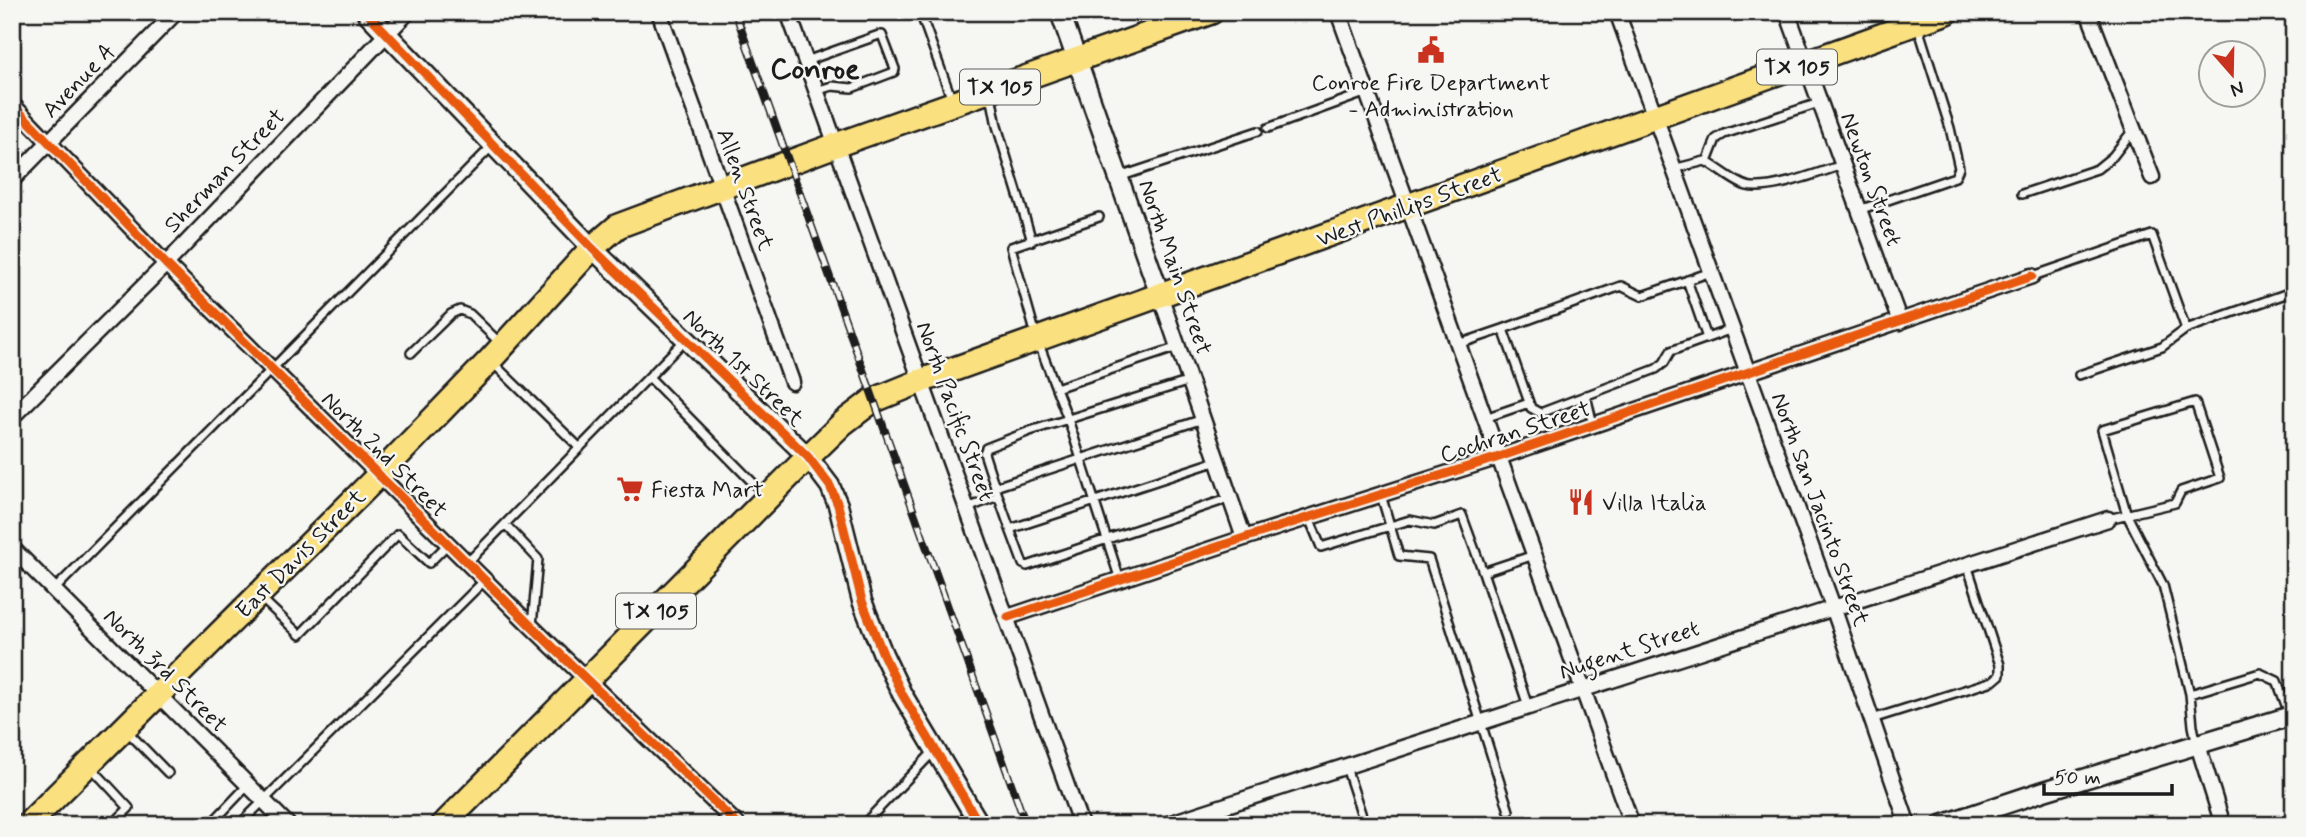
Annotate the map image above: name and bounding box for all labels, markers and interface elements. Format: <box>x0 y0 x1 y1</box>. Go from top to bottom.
public building icon: Conroe Fire Department - Administration <box>1416 35 1446 65</box>
street label: Avenue A <box>36 38 122 125</box>
north arrow <box>2198 38 2268 108</box>
district label: Conroe <box>770 50 860 89</box>
road number: TX 105 <box>1757 50 1837 84</box>
place label: Conroe Fire Department - Administration <box>1312 69 1551 125</box>
road number: TX 105 <box>960 70 1040 104</box>
text: N <box>2227 75 2248 102</box>
street label: Sherman Street <box>158 102 293 240</box>
street label: Newton Street <box>1832 109 1908 251</box>
street label: Allen Street <box>708 125 780 255</box>
street label: West Phillips Street <box>1313 160 1507 255</box>
street label: North Main Street <box>1130 176 1218 359</box>
street label: North 1st Street <box>675 303 810 434</box>
street label: North Pacific Street <box>908 318 1001 506</box>
street label: North 2nd Street <box>314 386 453 525</box>
street label: North San Jacinto Street <box>1763 389 1876 631</box>
street label: Cochran Street <box>1437 394 1595 471</box>
supermarket icon: Fiesta Mart <box>615 474 645 504</box>
place label: Fiesta Mart <box>651 476 764 506</box>
street label: East Davis Street <box>230 483 373 626</box>
restaurant icon: Villa Italia <box>1566 487 1596 517</box>
place label: Villa Italia <box>1602 489 1707 519</box>
road number: TX 105 <box>616 594 696 628</box>
street label: North 3rd Street <box>96 603 233 740</box>
street label: Nugent Street <box>1556 614 1704 690</box>
scale bar <box>2044 753 2171 797</box>
text: 50 m <box>2054 764 2101 792</box>

